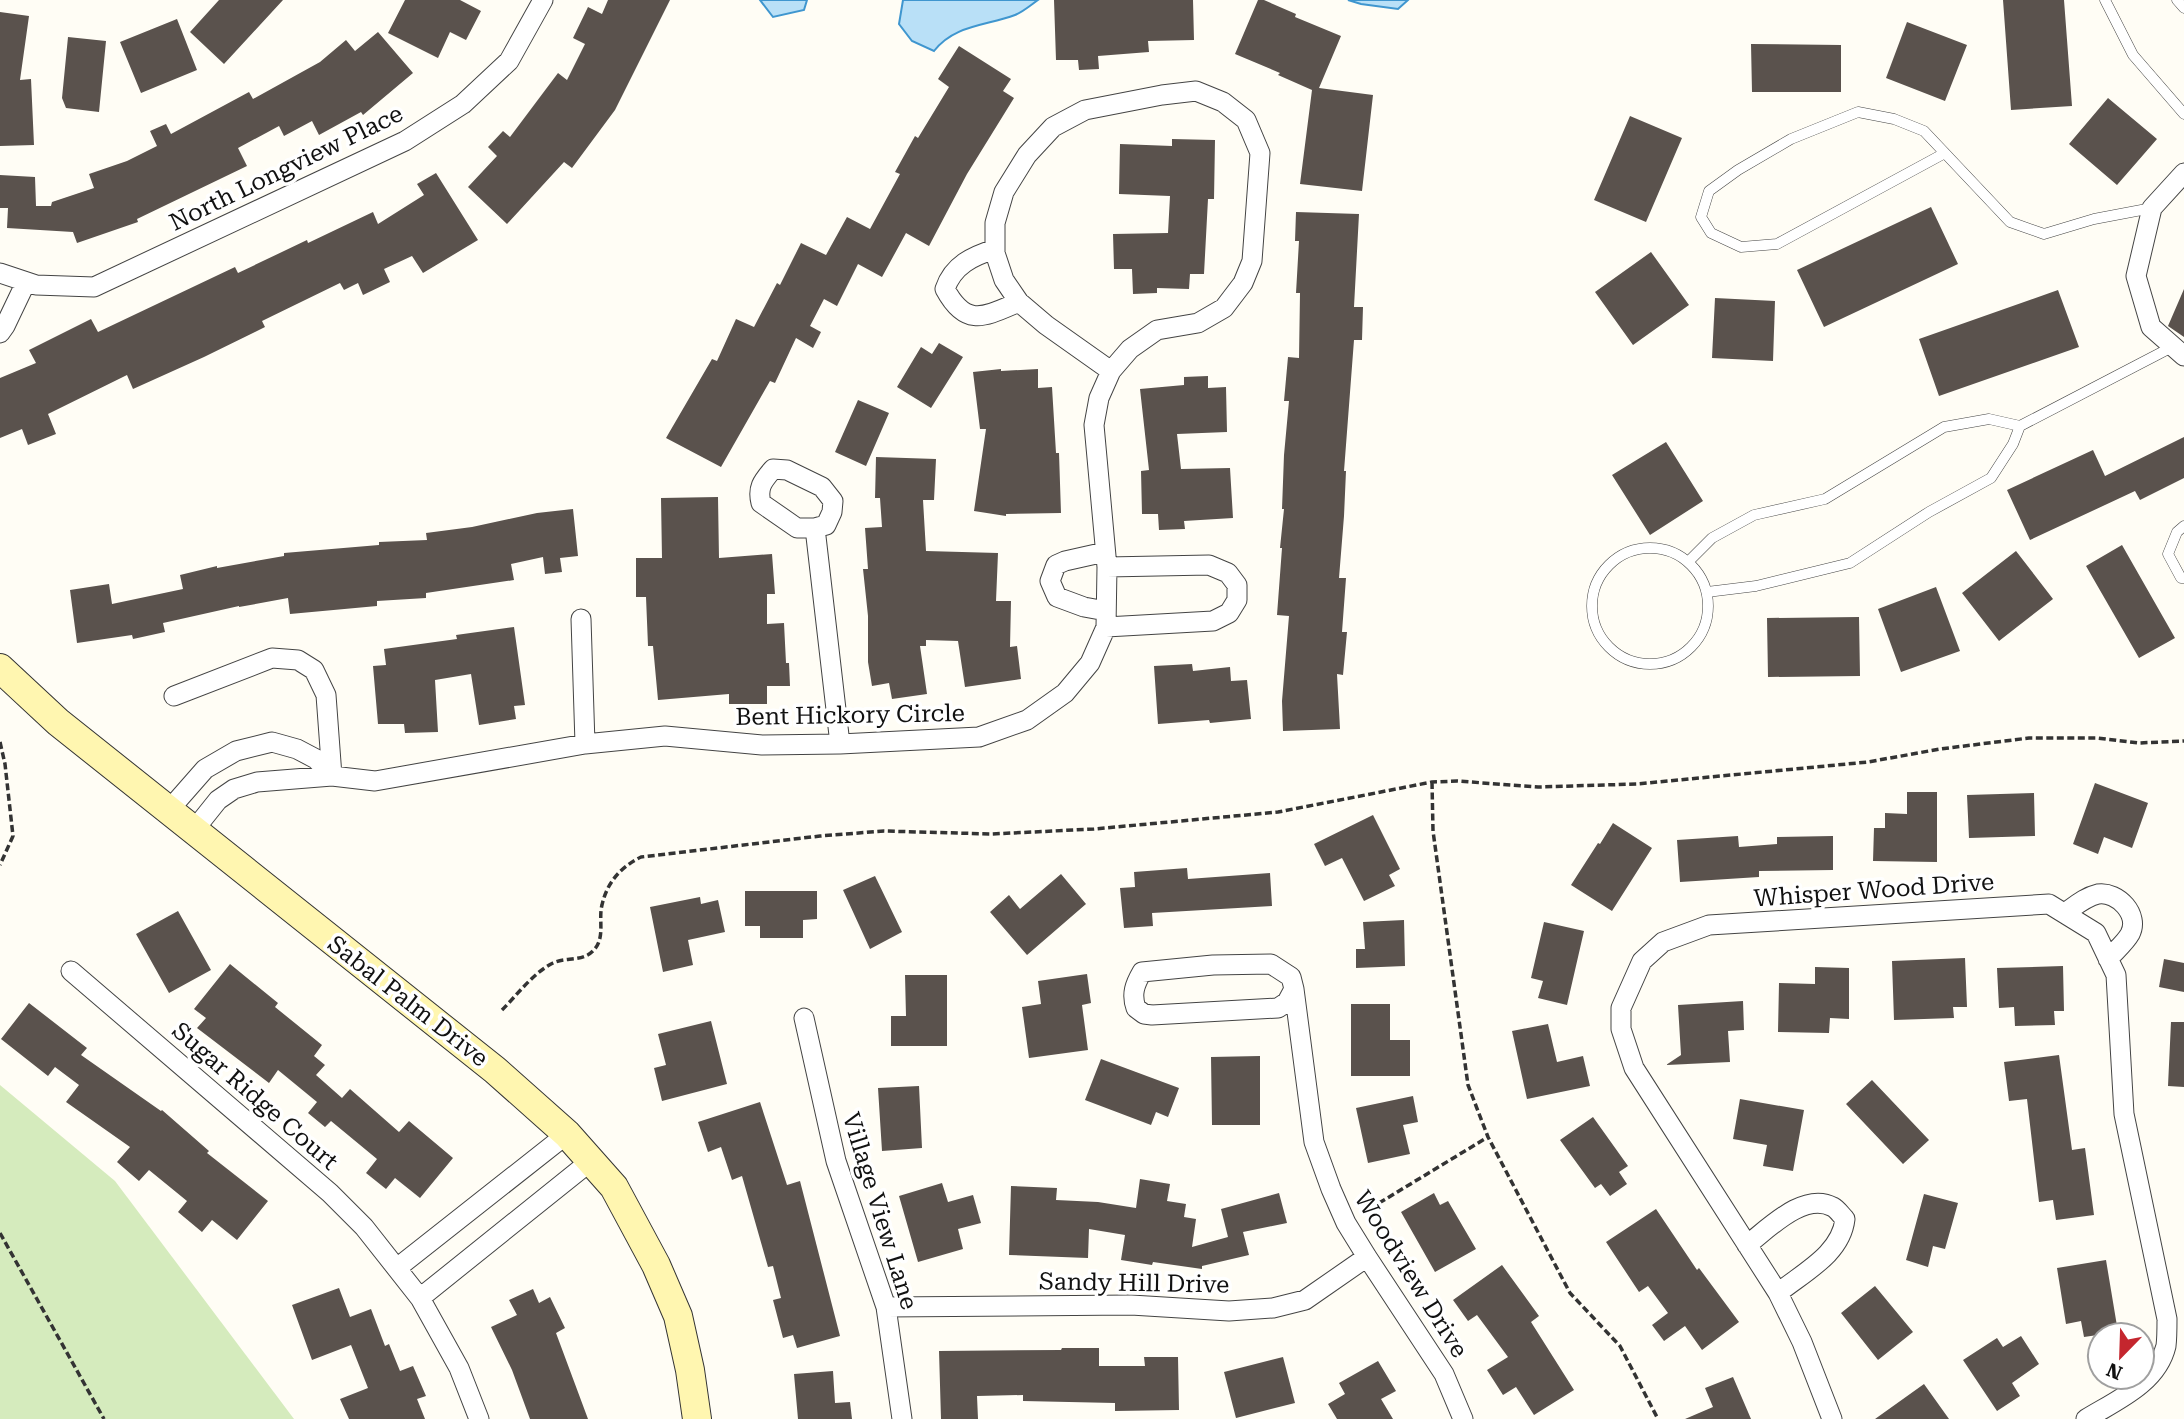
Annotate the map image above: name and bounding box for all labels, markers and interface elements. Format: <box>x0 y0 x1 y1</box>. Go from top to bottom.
street label: North Longview Place <box>165 99 407 237</box>
street label: Bent Hickory Circle <box>735 699 965 731</box>
street label: Whisper Wood Drive <box>1753 868 1995 912</box>
street label: Sabal Palm Drive <box>322 930 494 1072</box>
street label: Sugar Ridge Court <box>166 1016 344 1176</box>
street label: Village View Lane <box>837 1109 923 1313</box>
street label: Woodview Drive <box>1348 1185 1474 1363</box>
street label: Sandy Hill Drive <box>1039 1267 1229 1299</box>
north arrow <box>2086 1321 2156 1391</box>
text: N <box>2103 1358 2126 1385</box>

